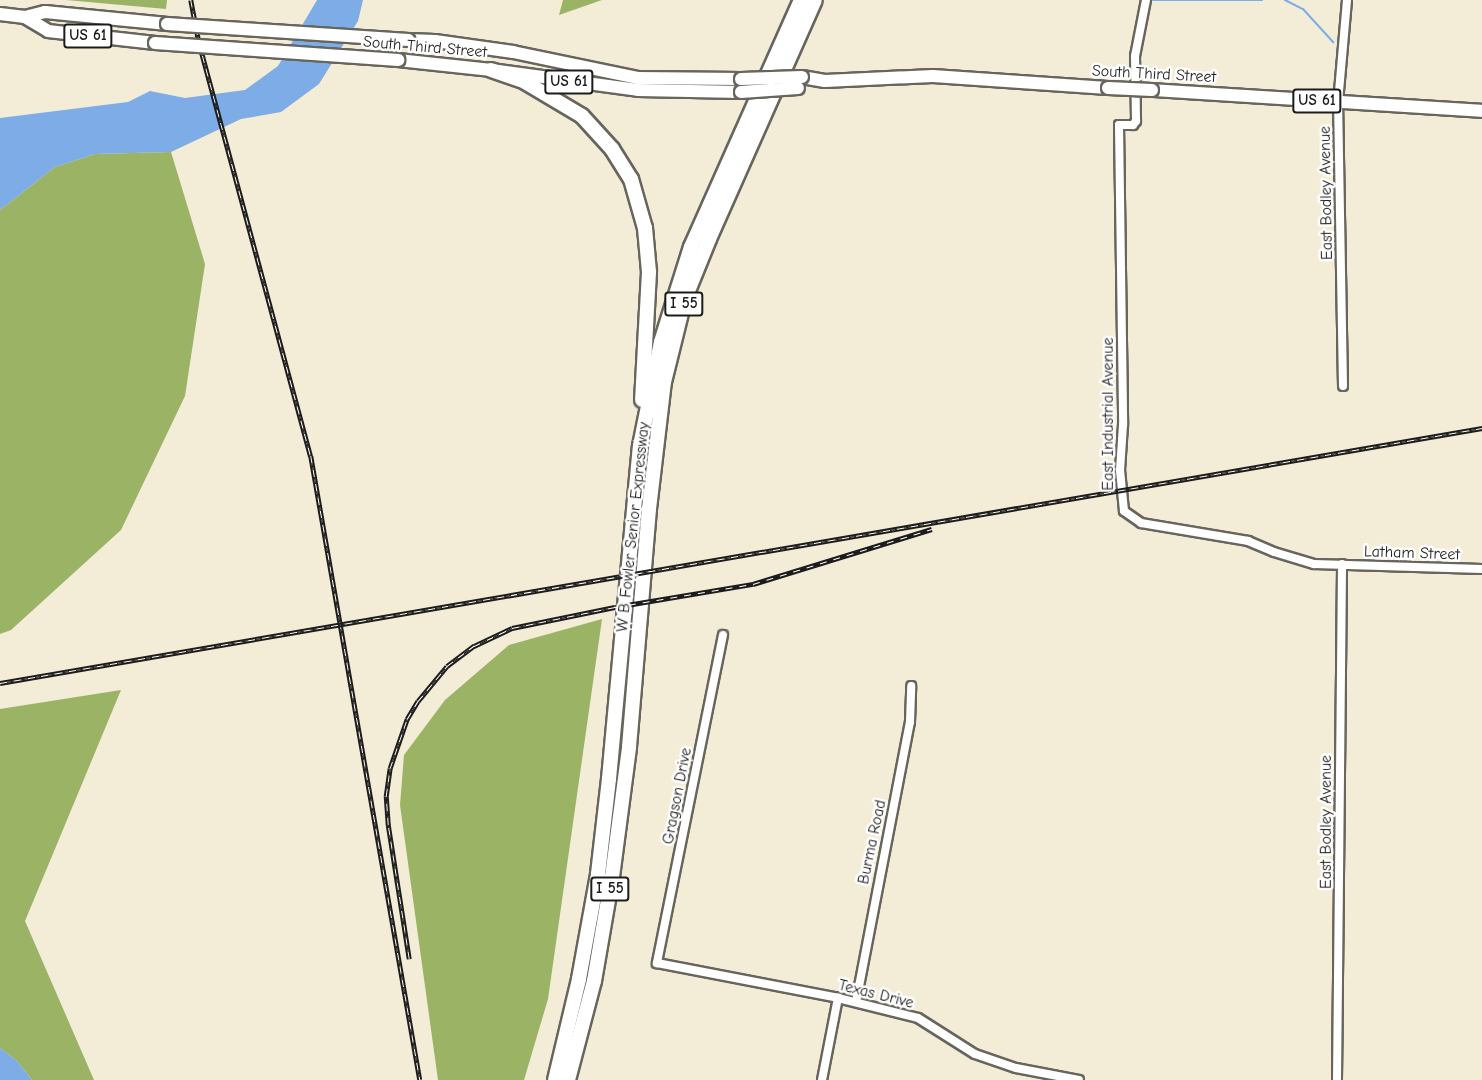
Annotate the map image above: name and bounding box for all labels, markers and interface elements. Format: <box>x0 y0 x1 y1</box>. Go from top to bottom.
road number: US 61 <box>62 24 113 48</box>
street label: South Third Street <box>362 32 488 62</box>
street label: South Third Street <box>1091 61 1217 87</box>
road number: US 61 <box>544 70 594 94</box>
road number: US 61 <box>1292 89 1342 113</box>
street label: East Bodley Avenue <box>1315 126 1337 260</box>
road number: I 55 <box>663 292 705 316</box>
street label: East Industrial Avenue <box>1098 337 1118 491</box>
street label: W B Fowler Senior Expressway <box>612 421 654 633</box>
street label: Latham Street <box>1364 542 1460 564</box>
street label: Gragson Drive <box>658 746 696 846</box>
street label: East Bodley Avenue <box>1316 755 1336 889</box>
street label: Burma Road <box>854 798 890 886</box>
road number: I 55 <box>589 877 631 901</box>
street label: Texas Drive <box>836 975 916 1013</box>

